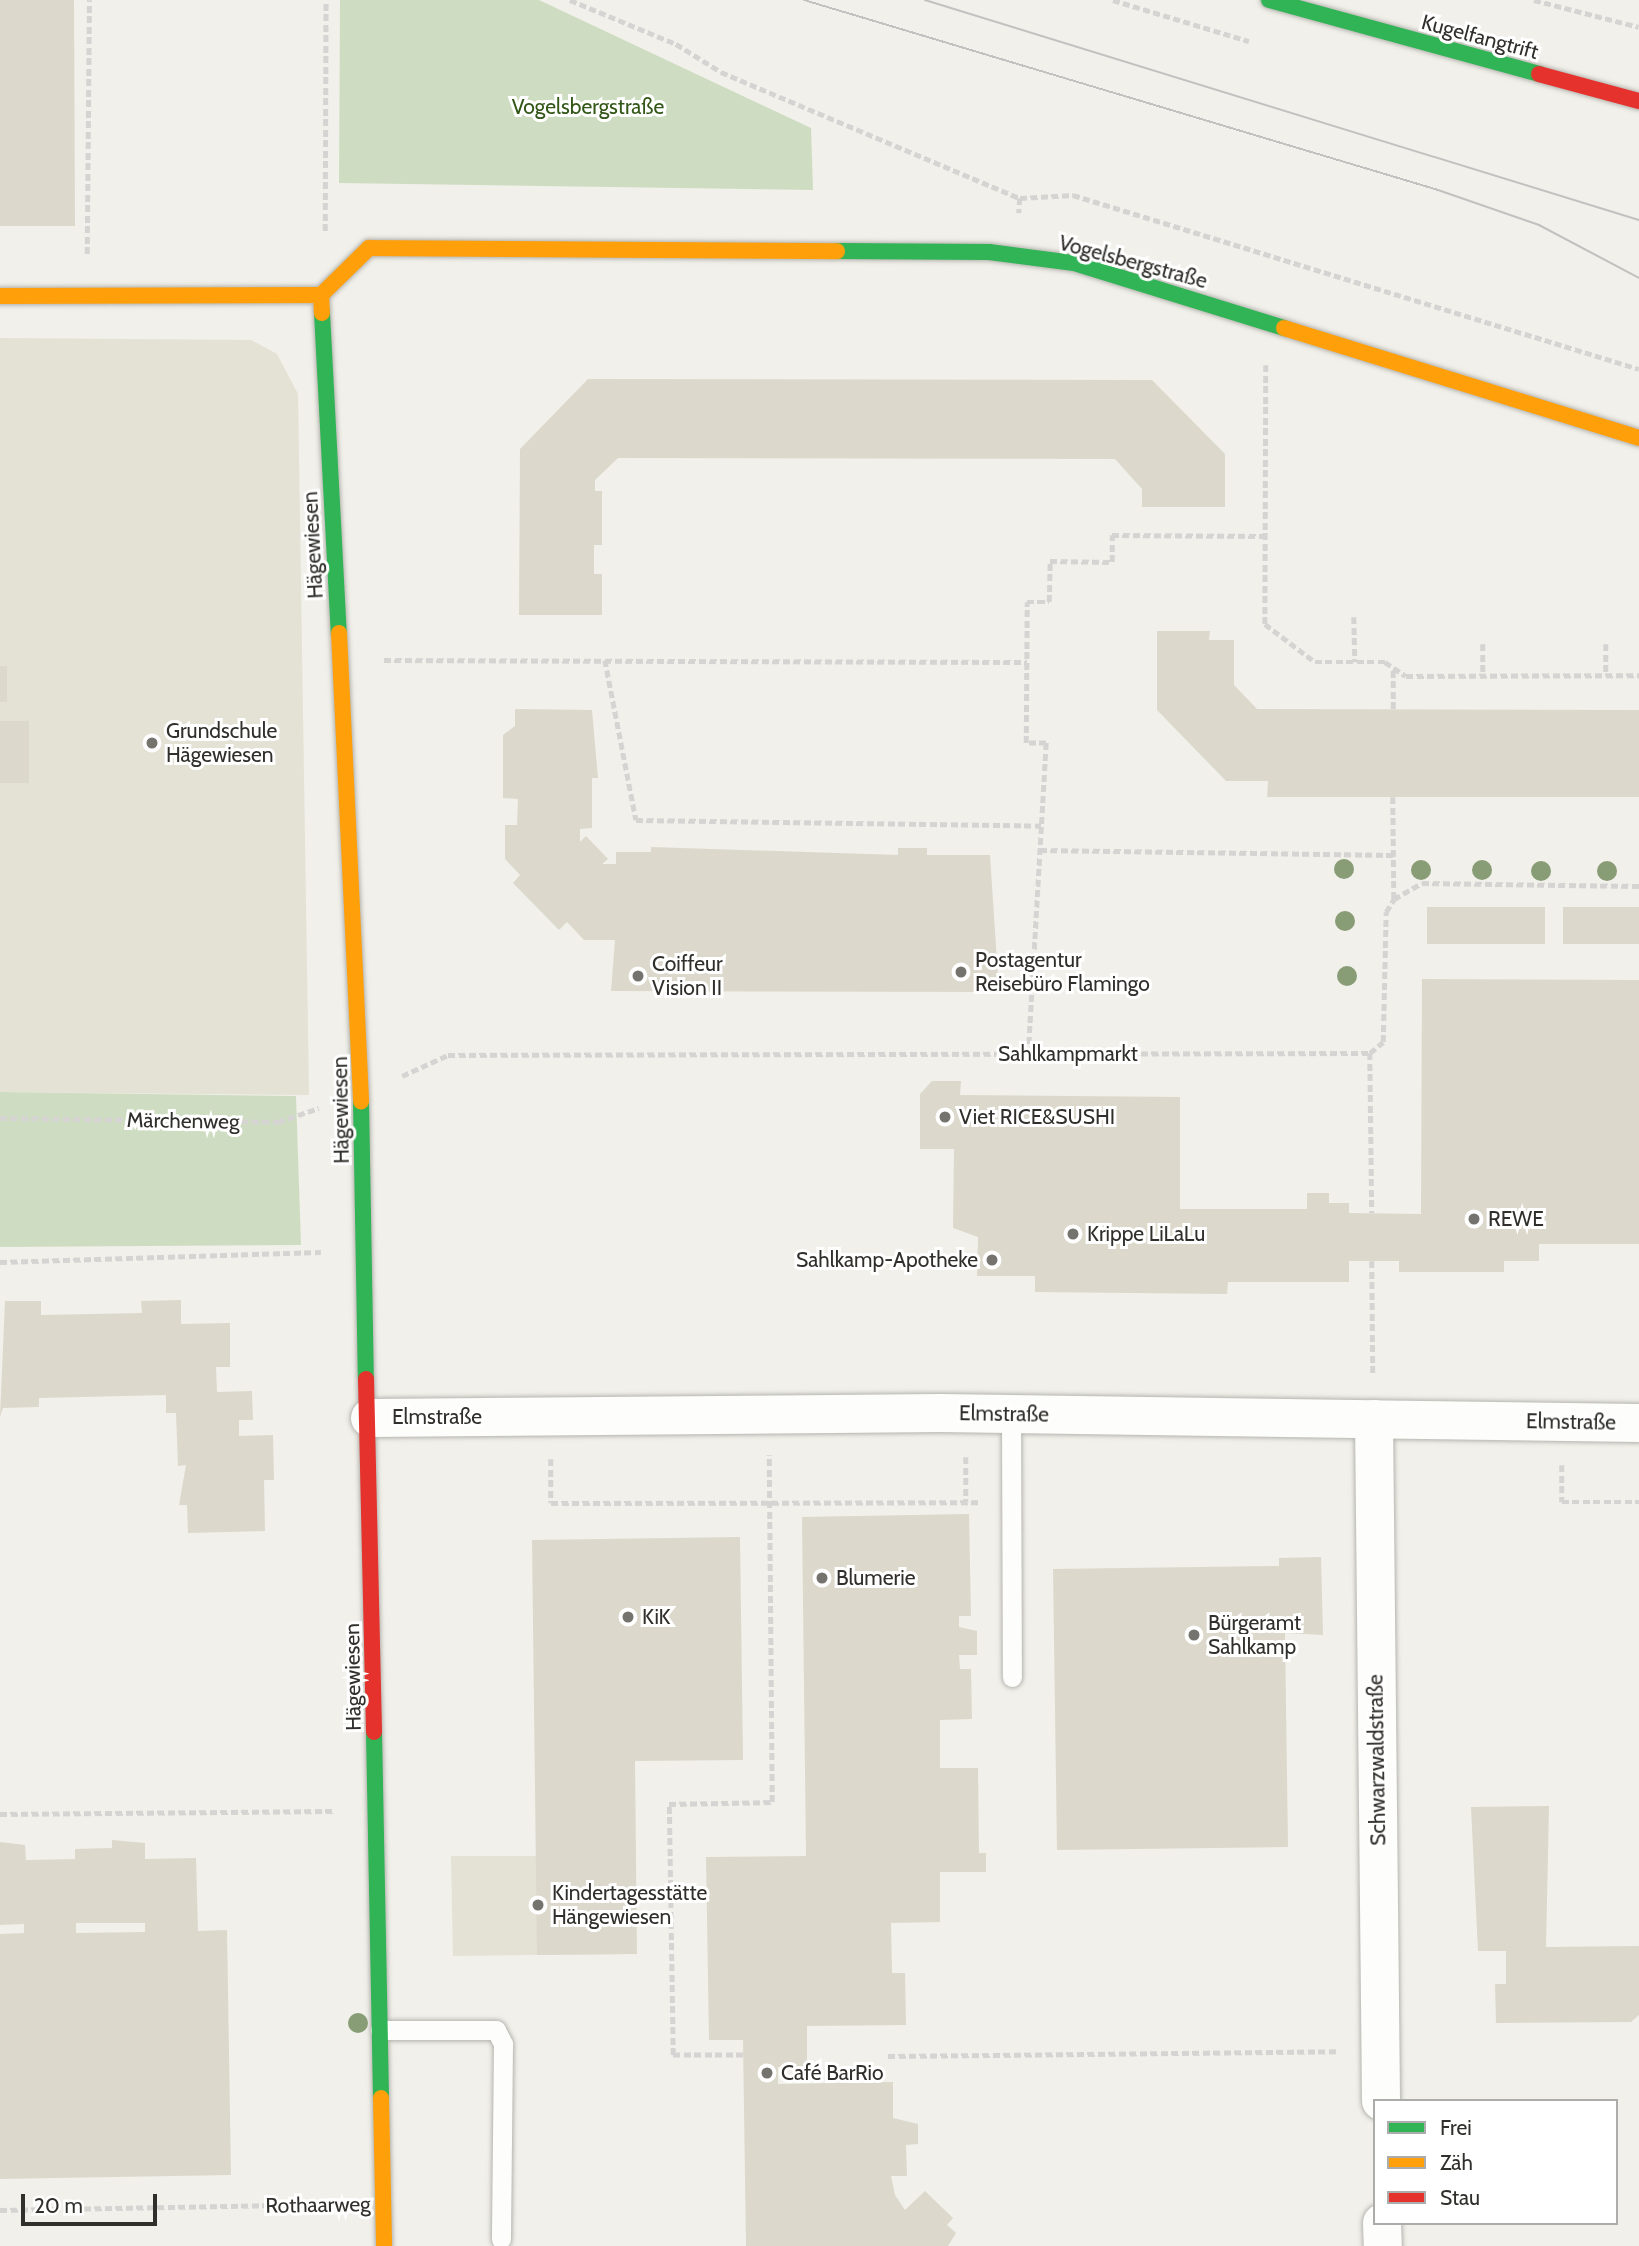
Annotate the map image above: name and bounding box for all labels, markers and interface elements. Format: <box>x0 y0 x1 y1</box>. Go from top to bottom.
street label: Kugelfangtrift <box>1419 9 1541 65</box>
park label: Vogelsbergstraße <box>512 94 664 120</box>
street label: Vogelsbergstraße <box>1056 230 1210 294</box>
street label: Hägewiesen <box>298 491 328 599</box>
place label: Grundschule Hägewiesen <box>166 718 277 768</box>
marker: Grundschule Hägewiesen <box>144 735 160 751</box>
place label: Postagentur Reisebüro Flamingo <box>975 947 1150 997</box>
place label: Coiffeur Vision II <box>652 951 723 1001</box>
marker: Postagentur Reisebüro Flamingo <box>953 964 969 980</box>
marker: Coiffeur Vision II <box>630 968 646 984</box>
street label: Sahlkampmarkt <box>998 1041 1138 1067</box>
street label: Hägewiesen <box>327 1056 355 1164</box>
place label: Viet RICE&SUSHI <box>959 1104 1115 1130</box>
street label: Märchenweg <box>126 1107 240 1135</box>
marker: Viet RICE&SUSHI <box>937 1109 953 1125</box>
place label: REWE <box>1488 1206 1544 1232</box>
marker: REWE <box>1466 1211 1482 1227</box>
place label: Krippe LiLaLu <box>1087 1221 1205 1247</box>
marker: Krippe LiLaLu <box>1065 1226 1081 1242</box>
place label: Sahlkamp-Apotheke <box>796 1247 978 1273</box>
marker: Sahlkamp-Apotheke <box>984 1252 1000 1268</box>
street label: Elmstraße <box>959 1401 1049 1427</box>
street label: Elmstraße <box>392 1404 482 1430</box>
street label: Elmstraße <box>1526 1409 1616 1435</box>
place label: Blumerie <box>836 1565 915 1591</box>
marker: Blumerie <box>814 1570 830 1586</box>
place label: KiK <box>642 1604 670 1630</box>
marker: KiK <box>620 1609 636 1625</box>
place label: Bürgeramt Sahlkamp <box>1208 1610 1301 1660</box>
street label: Hägewiesen <box>339 1623 367 1731</box>
marker: Bürgeramt Sahlkamp <box>1186 1627 1202 1643</box>
street label: Schwarzwaldstraße <box>1363 1674 1391 1846</box>
place label: Kindertagesstätte Hängewiesen <box>552 1880 707 1930</box>
marker: Kindertagesstätte Hängewiesen <box>530 1897 546 1913</box>
place label: Café BarRio <box>781 2060 884 2086</box>
marker: Café BarRio <box>759 2065 775 2081</box>
legend <box>1373 2099 1618 2225</box>
text: Frei <box>1440 2115 1472 2140</box>
text: Zäh <box>1440 2150 1473 2175</box>
scale bar <box>24 2180 161 2224</box>
text: Stau <box>1440 2185 1480 2210</box>
street label: Rothaarweg <box>265 2191 371 2219</box>
text: 20 m <box>34 2193 83 2218</box>

